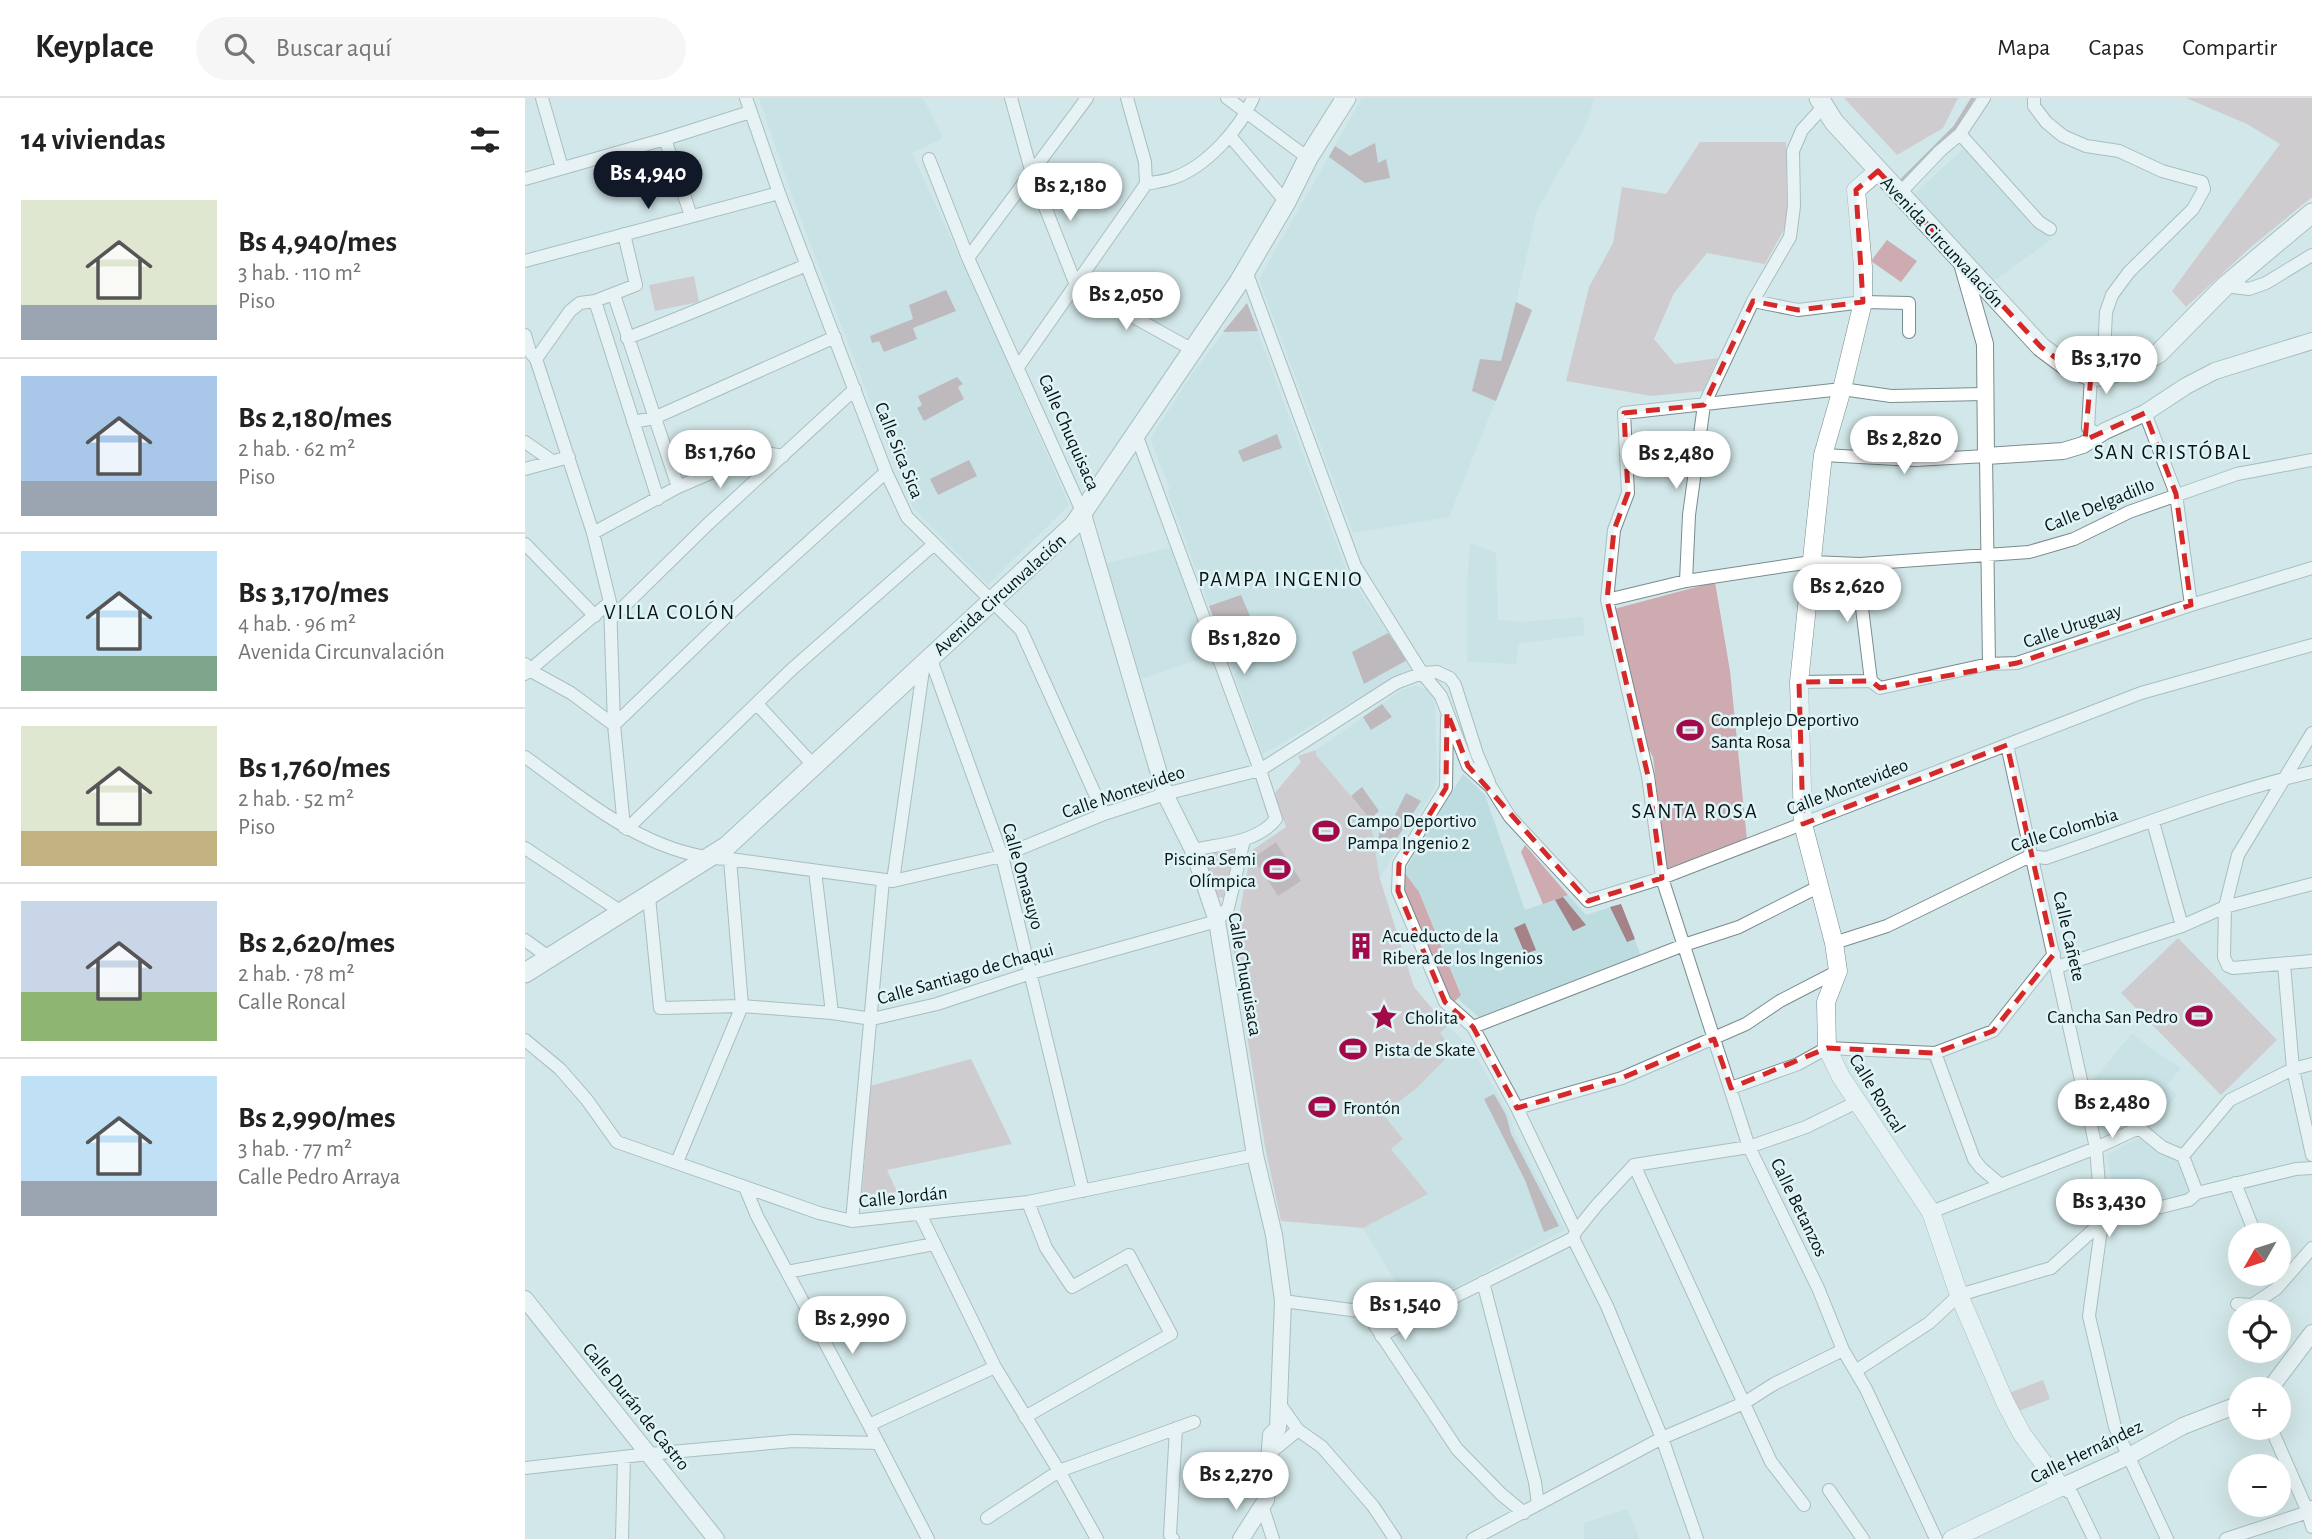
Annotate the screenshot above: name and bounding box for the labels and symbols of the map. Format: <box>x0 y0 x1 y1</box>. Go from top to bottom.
pin: Bs 4,940 <box>576 152 720 211</box>
pin: Bs 2,180 <box>998 164 1142 223</box>
street label: Avenida Circunvalación <box>1877 173 2007 311</box>
pin: Bs 2,050 <box>1054 272 1198 332</box>
pin: Bs 3,170 <box>2034 336 2178 396</box>
street label: Calle Chuquisaca <box>1035 372 1103 494</box>
street label: Calle Sica Sica <box>871 400 927 502</box>
pin: Bs 2,820 <box>1832 416 1976 476</box>
pin: Bs 1,760 <box>648 430 792 490</box>
pin: Bs 2,480 <box>1604 432 1748 491</box>
district label: SAN CRISTÓBAL <box>2094 440 2252 463</box>
street label: Calle Delgadillo <box>2042 475 2157 536</box>
street label: Avenida Circunvalación <box>930 531 1070 659</box>
pin: Bs 2,620 <box>1775 564 1919 624</box>
district label: PAMPA INGENIO <box>1198 569 1364 590</box>
district label: VILLA COLÓN <box>604 600 736 623</box>
street label: Calle Uruguay <box>2021 601 2124 652</box>
pin: Bs 1,820 <box>1172 616 1316 676</box>
place label: Complejo Deportivo Santa Rosa <box>1711 711 1859 752</box>
sports icon: Complejo Deportivo Santa Rosa <box>1675 715 1705 745</box>
street label: Calle Montevideo <box>1784 755 1911 819</box>
street label: Calle Montevideo <box>1060 762 1187 822</box>
district label: SANTA ROSA <box>1631 801 1759 822</box>
street label: Calle Colombia <box>2009 805 2120 856</box>
place label: Campo Deportivo Pampa Ingenio 2 <box>1347 812 1477 853</box>
sports icon: Campo Deportivo Pampa Ingenio 2 <box>1311 816 1341 846</box>
street label: Calle Omasuyo <box>998 821 1047 932</box>
place label: Piscina Semi Olímpica <box>1164 850 1256 891</box>
sports icon: Piscina Semi Olímpica <box>1262 854 1292 884</box>
street label: Calle Cañete <box>2049 890 2088 983</box>
street label: Calle Chuquisaca <box>1224 911 1265 1038</box>
place label: Acueducto de la Ribera de los Ingenios <box>1382 927 1543 968</box>
building icon: Acueducto de la Ribera de los Ingenios <box>1346 931 1376 961</box>
street label: Calle Santiago de Chaqui <box>875 940 1056 1009</box>
sports icon: Cancha San Pedro <box>2184 1001 2214 1031</box>
place icon: Cholita <box>1369 1002 1399 1032</box>
place label: Cancha San Pedro <box>2047 1008 2178 1027</box>
place label: Cholita <box>1405 1009 1458 1028</box>
sports icon: Pista de Skate <box>1338 1034 1368 1064</box>
place label: Pista de Skate <box>1374 1041 1476 1060</box>
street label: Calle Roncal <box>1845 1051 1908 1137</box>
pin: Bs 2,480 <box>2040 1080 2184 1140</box>
sports icon: Frontón <box>1307 1092 1337 1122</box>
place label: Frontón <box>1343 1099 1400 1118</box>
street label: Calle Betanzos <box>1767 1155 1831 1260</box>
pin: Bs 3,430 <box>2037 1180 2181 1239</box>
street label: Calle Jordán <box>858 1183 948 1212</box>
north arrow <box>2228 1223 2291 1286</box>
pin: Bs 1,540 <box>1333 1282 1477 1342</box>
pin: Bs 2,990 <box>780 1296 924 1356</box>
street label: Calle Durán de Castro <box>579 1340 693 1474</box>
street label: Calle Hernández <box>2028 1417 2146 1488</box>
pin: Bs 2,270 <box>1164 1452 1308 1512</box>

